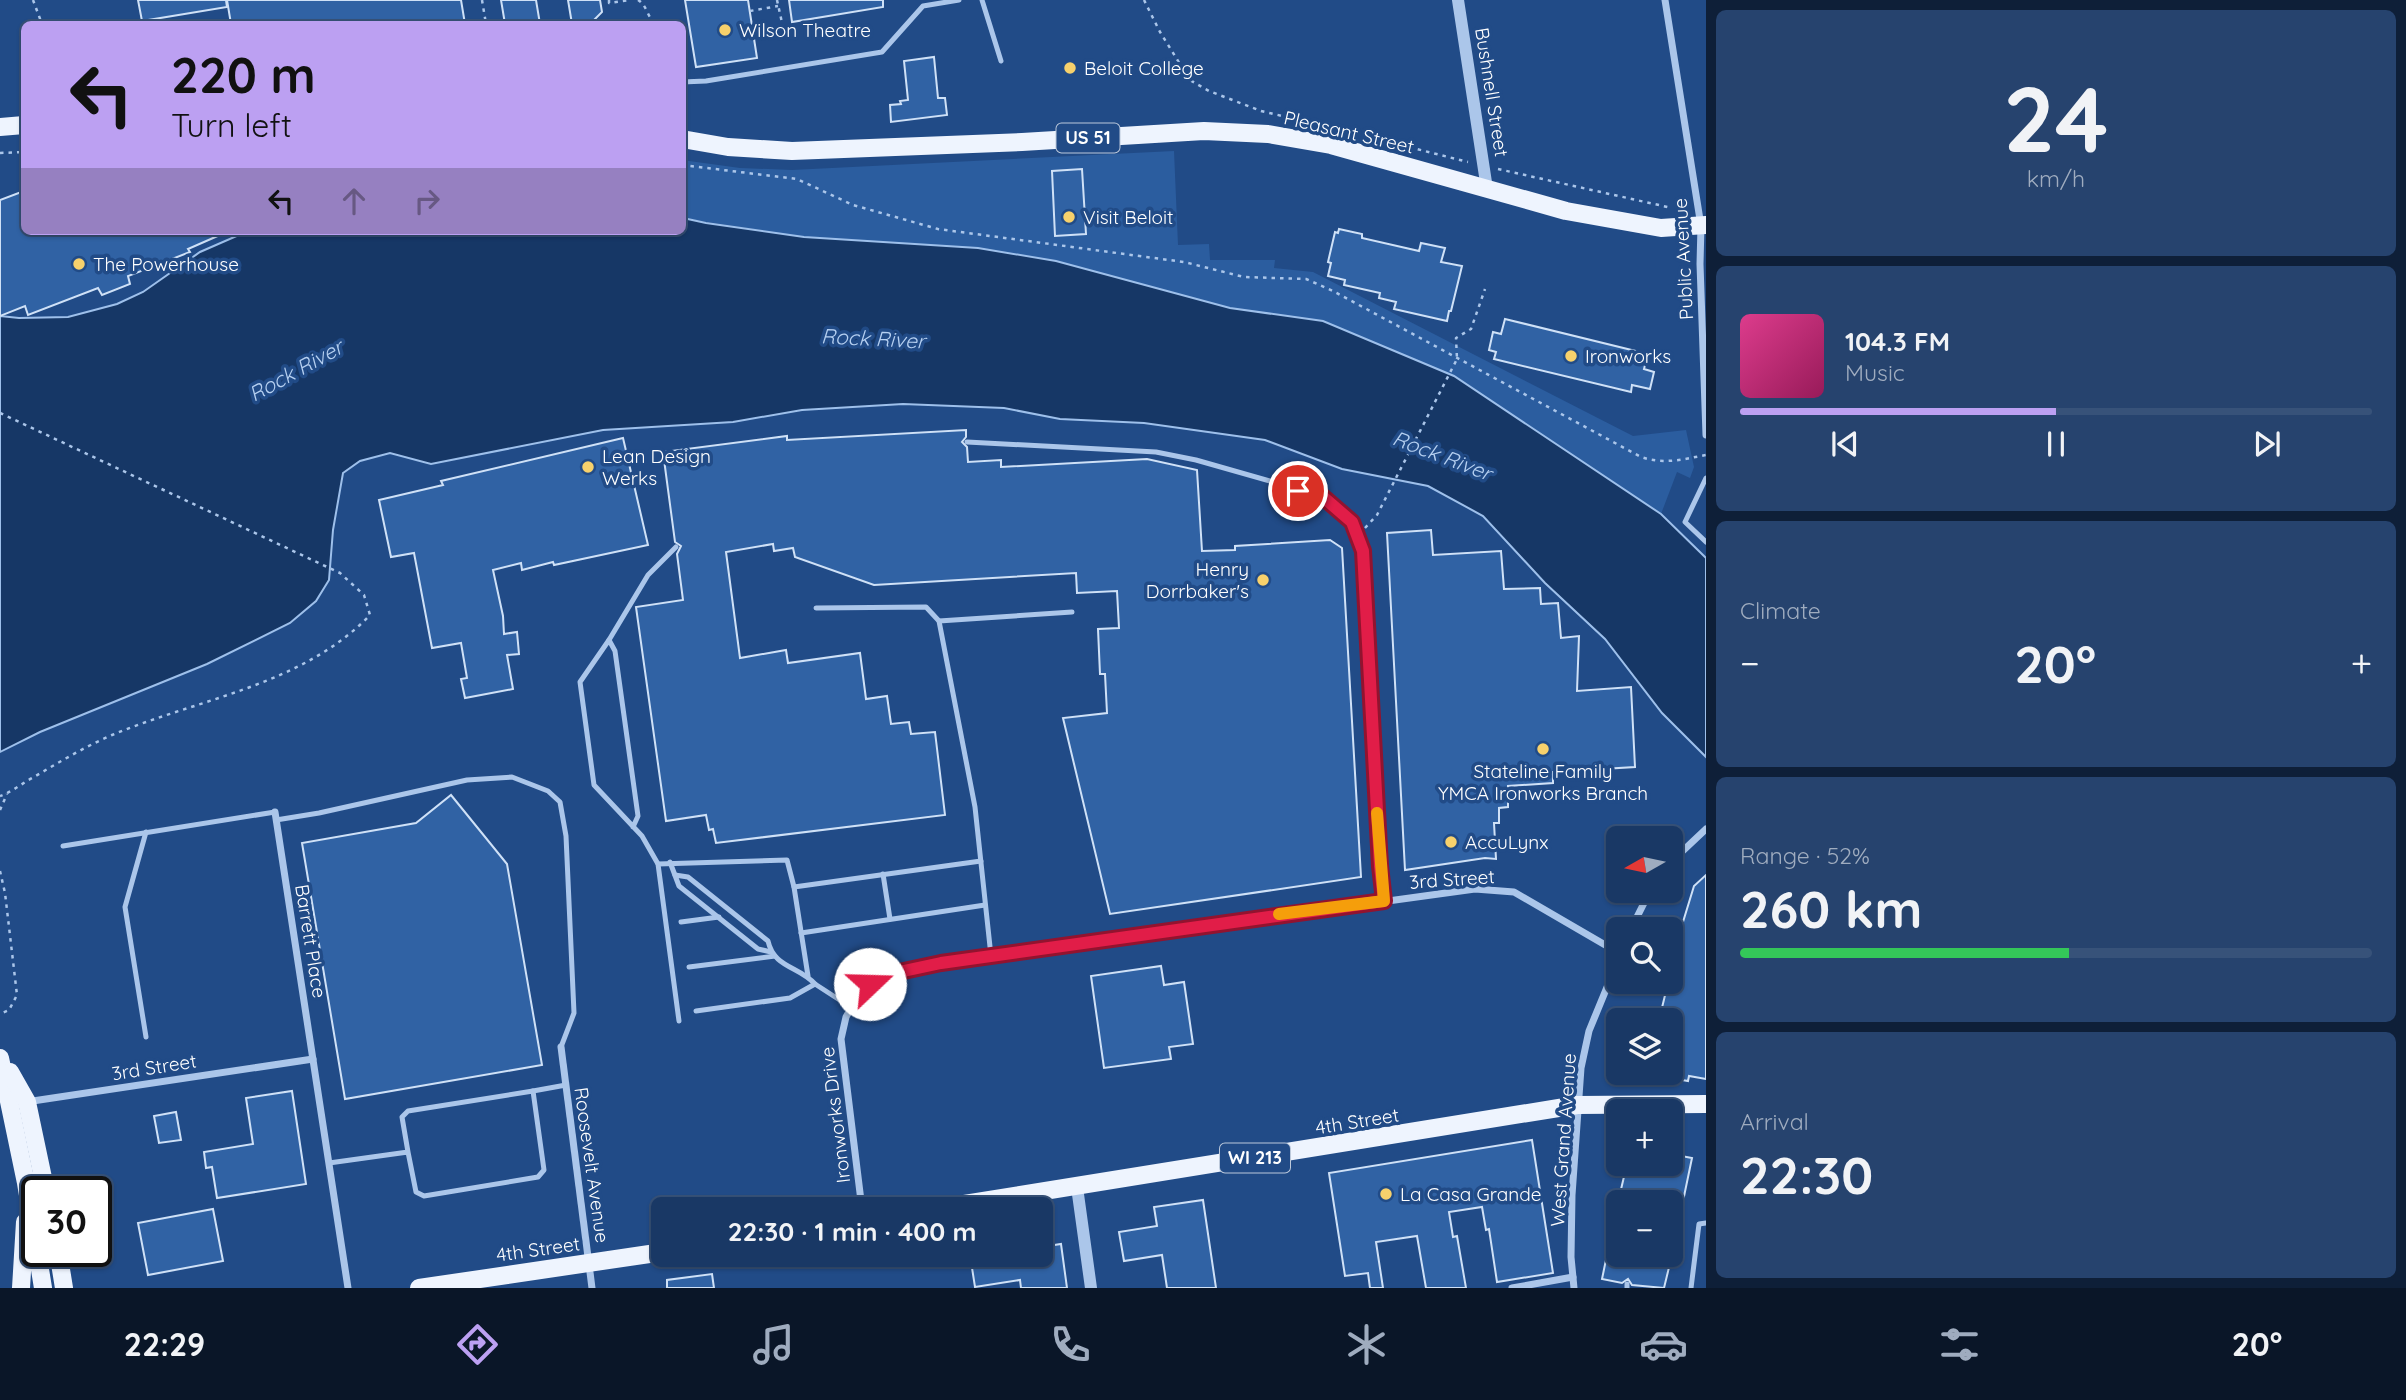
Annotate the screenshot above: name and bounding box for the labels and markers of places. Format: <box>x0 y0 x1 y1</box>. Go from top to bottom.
place label: Wilson Theatre <box>739 18 871 42</box>
marker: Wilson Theatre <box>717 22 733 38</box>
place label: Beloit College <box>1084 56 1204 80</box>
marker: Beloit College <box>1062 60 1078 76</box>
place label: Visit Beloit <box>1083 205 1174 229</box>
marker: Visit Beloit <box>1061 209 1077 225</box>
place label: The Powerhouse <box>93 252 239 276</box>
marker: The Powerhouse <box>71 256 87 272</box>
place label: Ironworks <box>1585 344 1671 368</box>
marker: Ironworks <box>1563 348 1579 364</box>
place label: Lean Design Werks <box>602 444 711 490</box>
marker: Lean Design Werks <box>580 459 596 475</box>
pin <box>1268 461 1328 521</box>
place label: Henry Dorrbaker's <box>1146 557 1249 603</box>
marker: Henry Dorrbaker's <box>1255 572 1271 588</box>
marker: Stateline Family YMCA Ironworks Branch <box>1535 741 1551 757</box>
place label: Stateline Family YMCA Ironworks Branch <box>1438 759 1648 805</box>
place label: AccuLynx <box>1465 830 1548 854</box>
marker: AccuLynx <box>1443 834 1459 850</box>
place label: La Casa Grande <box>1400 1182 1542 1206</box>
marker: La Casa Grande <box>1378 1186 1394 1202</box>

